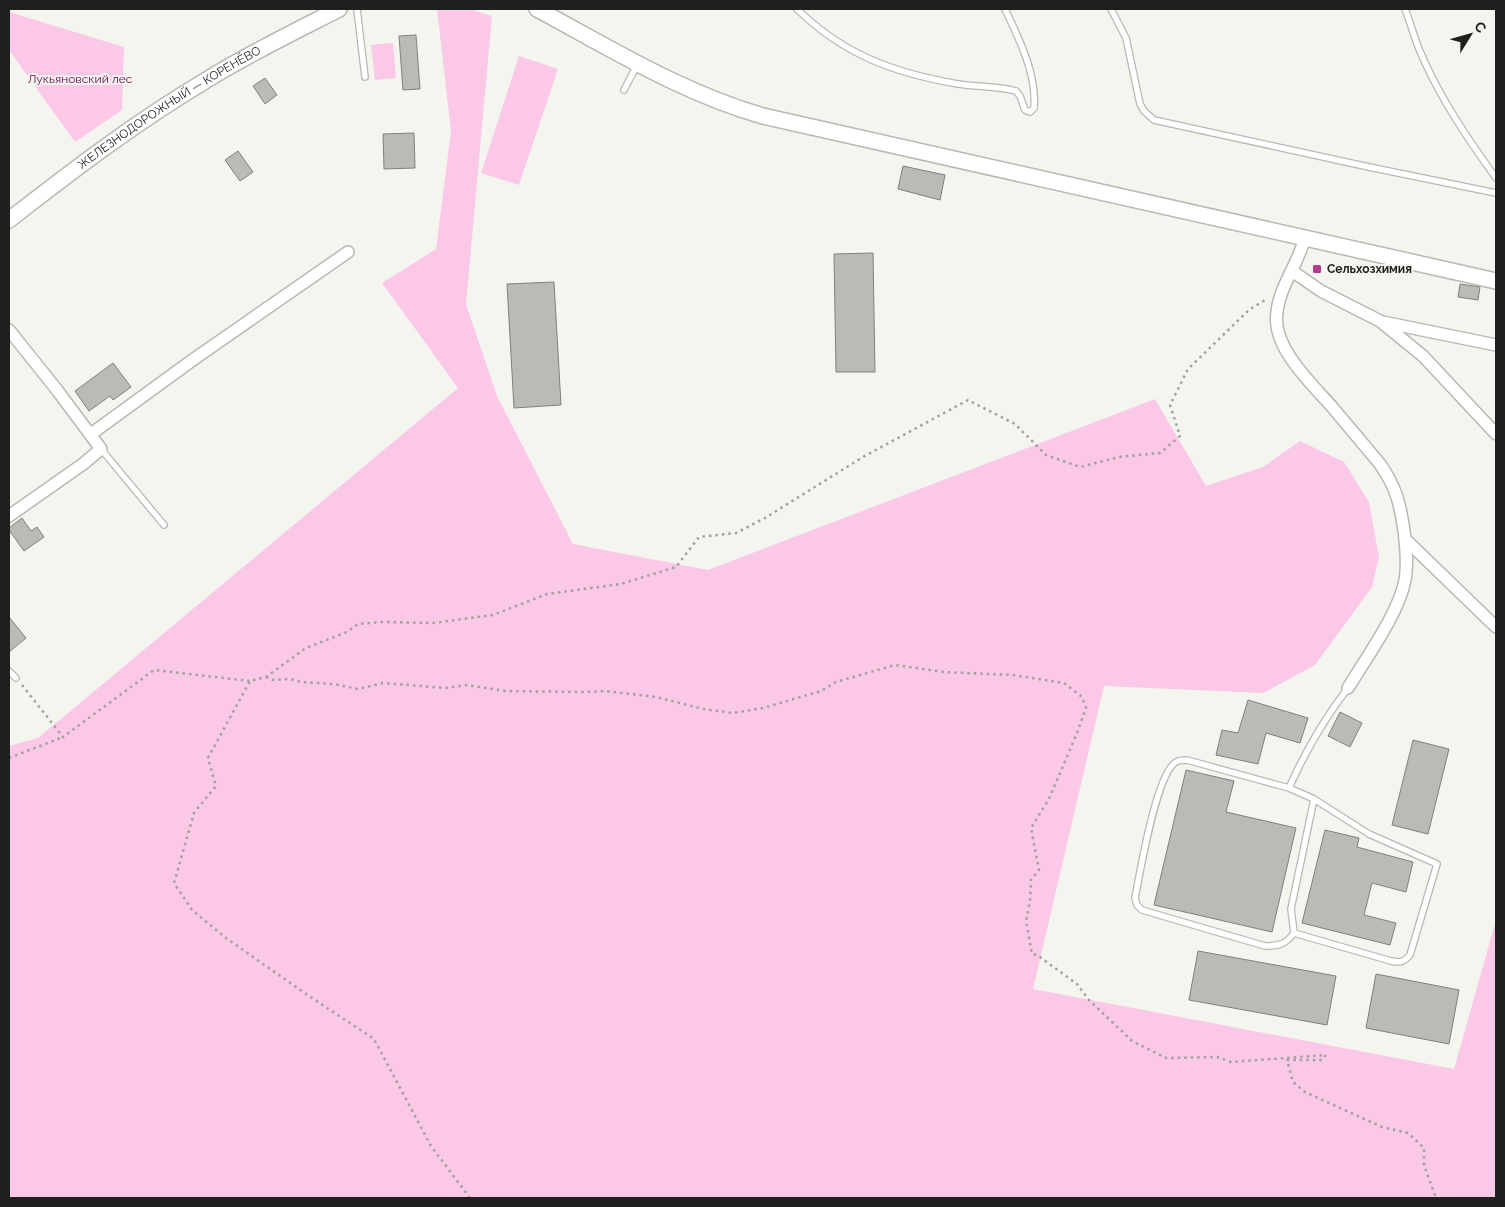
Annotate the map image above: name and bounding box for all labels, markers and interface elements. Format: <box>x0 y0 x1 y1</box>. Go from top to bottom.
north arrow <box>1445 10 1495 60</box>
text: С <box>1471 19 1490 36</box>
street label: ЖЕЛЕЗНОДОРОЖНЫЙ — КОРЕНЁВО <box>75 43 263 172</box>
park label: Лукьяновский лес <box>28 72 133 86</box>
place label: Сельхозхимия <box>1327 262 1412 276</box>
marker: Сельхозхимия <box>1311 263 1323 275</box>

